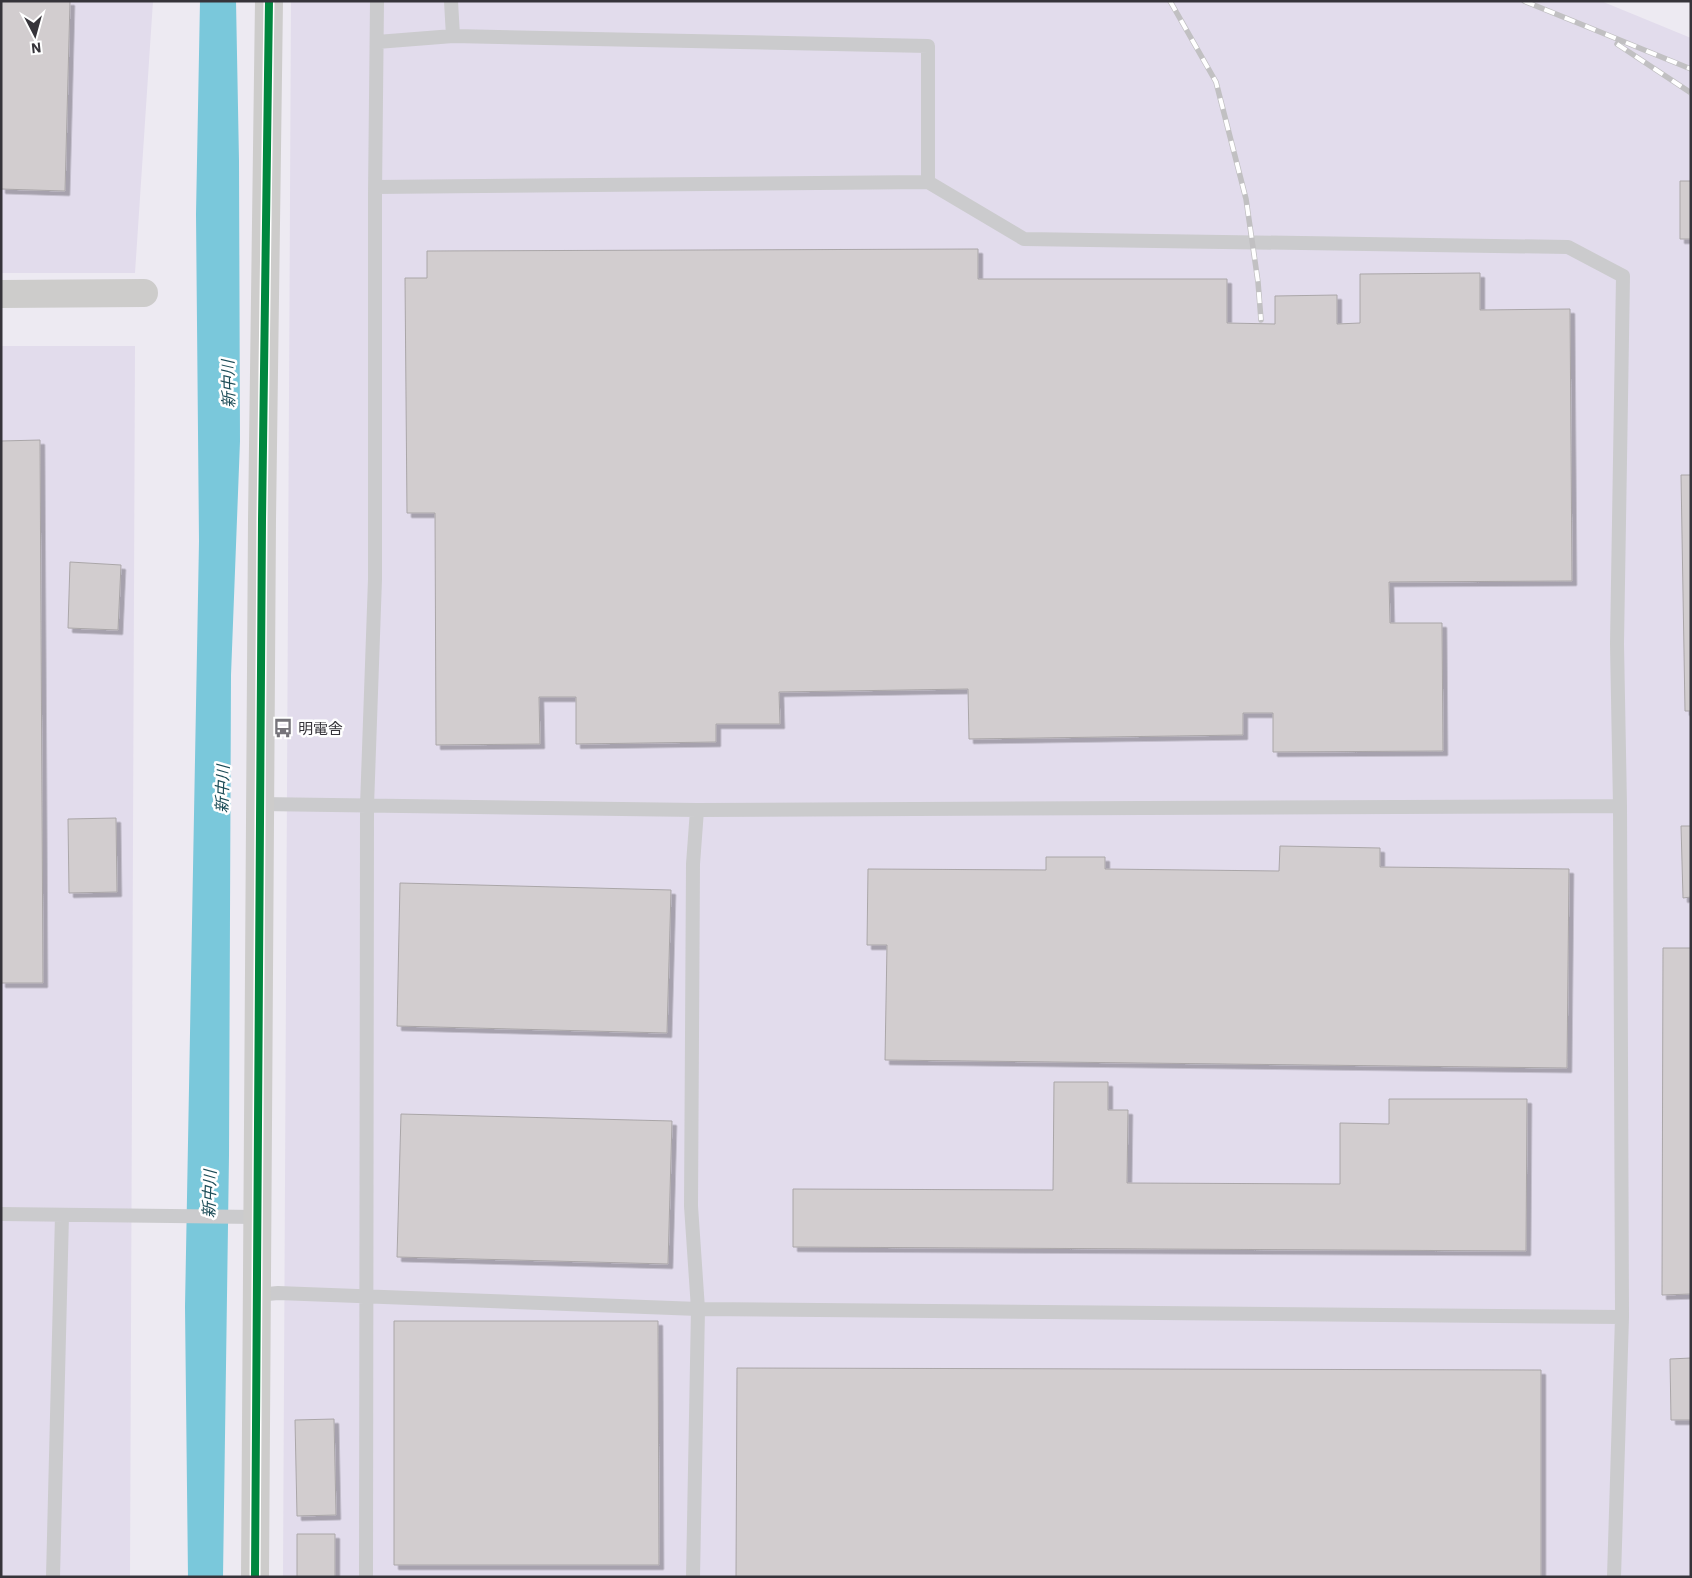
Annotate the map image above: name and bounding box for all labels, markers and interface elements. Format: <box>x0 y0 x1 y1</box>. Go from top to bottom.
north arrow <box>10 10 60 60</box>
text: N <box>30 38 42 57</box>
water label: 新中川 <box>218 358 238 408</box>
bus stop icon: 明電舎 <box>272 717 294 739</box>
place label: 明電舎 <box>298 719 343 738</box>
water label: 新中川 <box>211 763 233 813</box>
water label: 新中川 <box>198 1168 220 1218</box>

